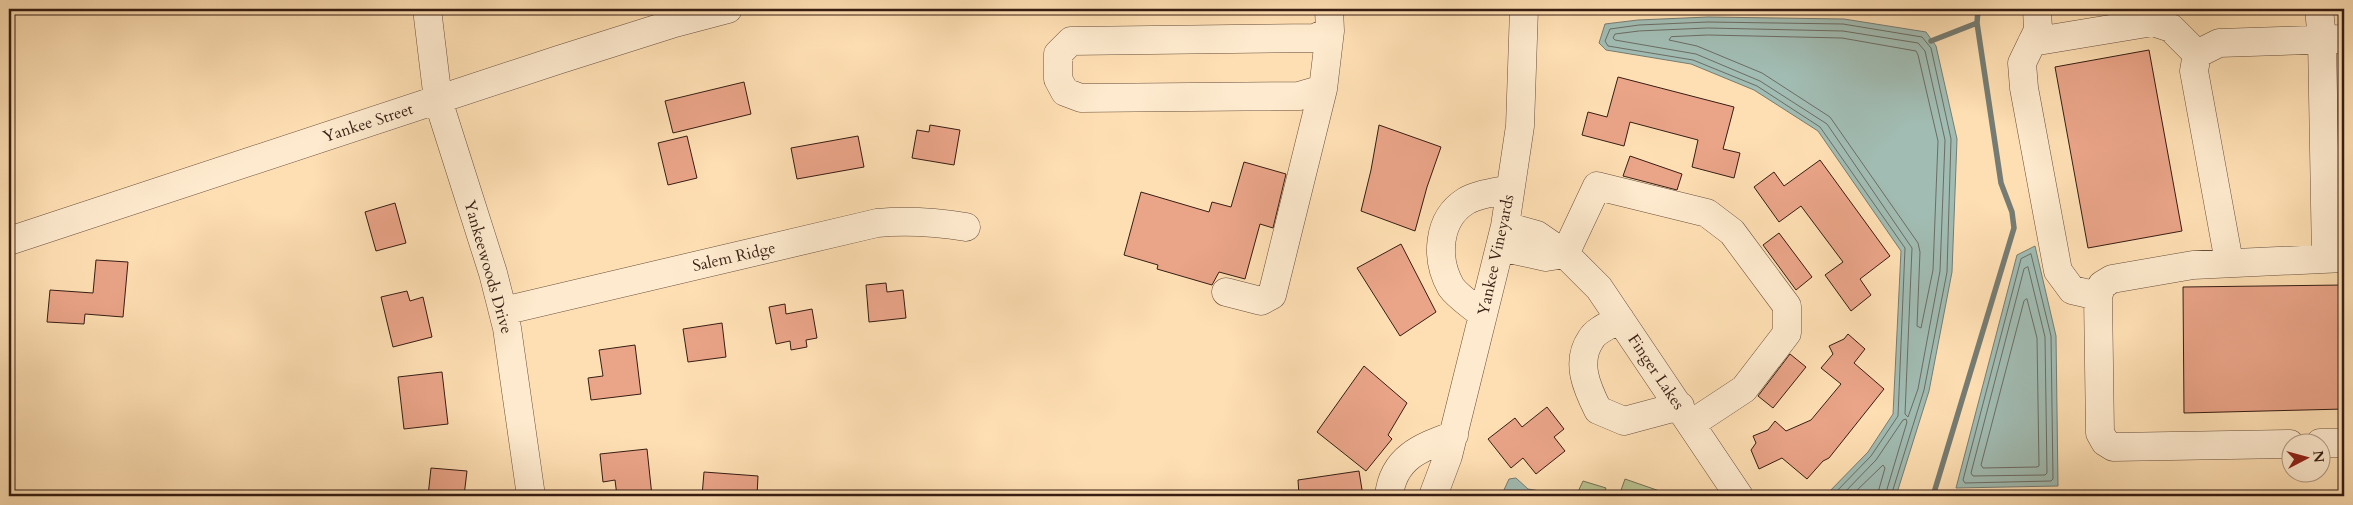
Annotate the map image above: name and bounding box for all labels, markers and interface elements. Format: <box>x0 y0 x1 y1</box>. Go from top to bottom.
street label: Yankee Street <box>320 98 416 148</box>
street label: Yankee Vineyards <box>1472 193 1520 317</box>
street label: Yankeewoods Drive <box>458 198 518 336</box>
street label: Salem Ridge <box>690 237 778 277</box>
street label: Finger Lakes <box>1623 330 1689 414</box>
north arrow <box>2280 432 2330 482</box>
text: N <box>2308 450 2329 464</box>

